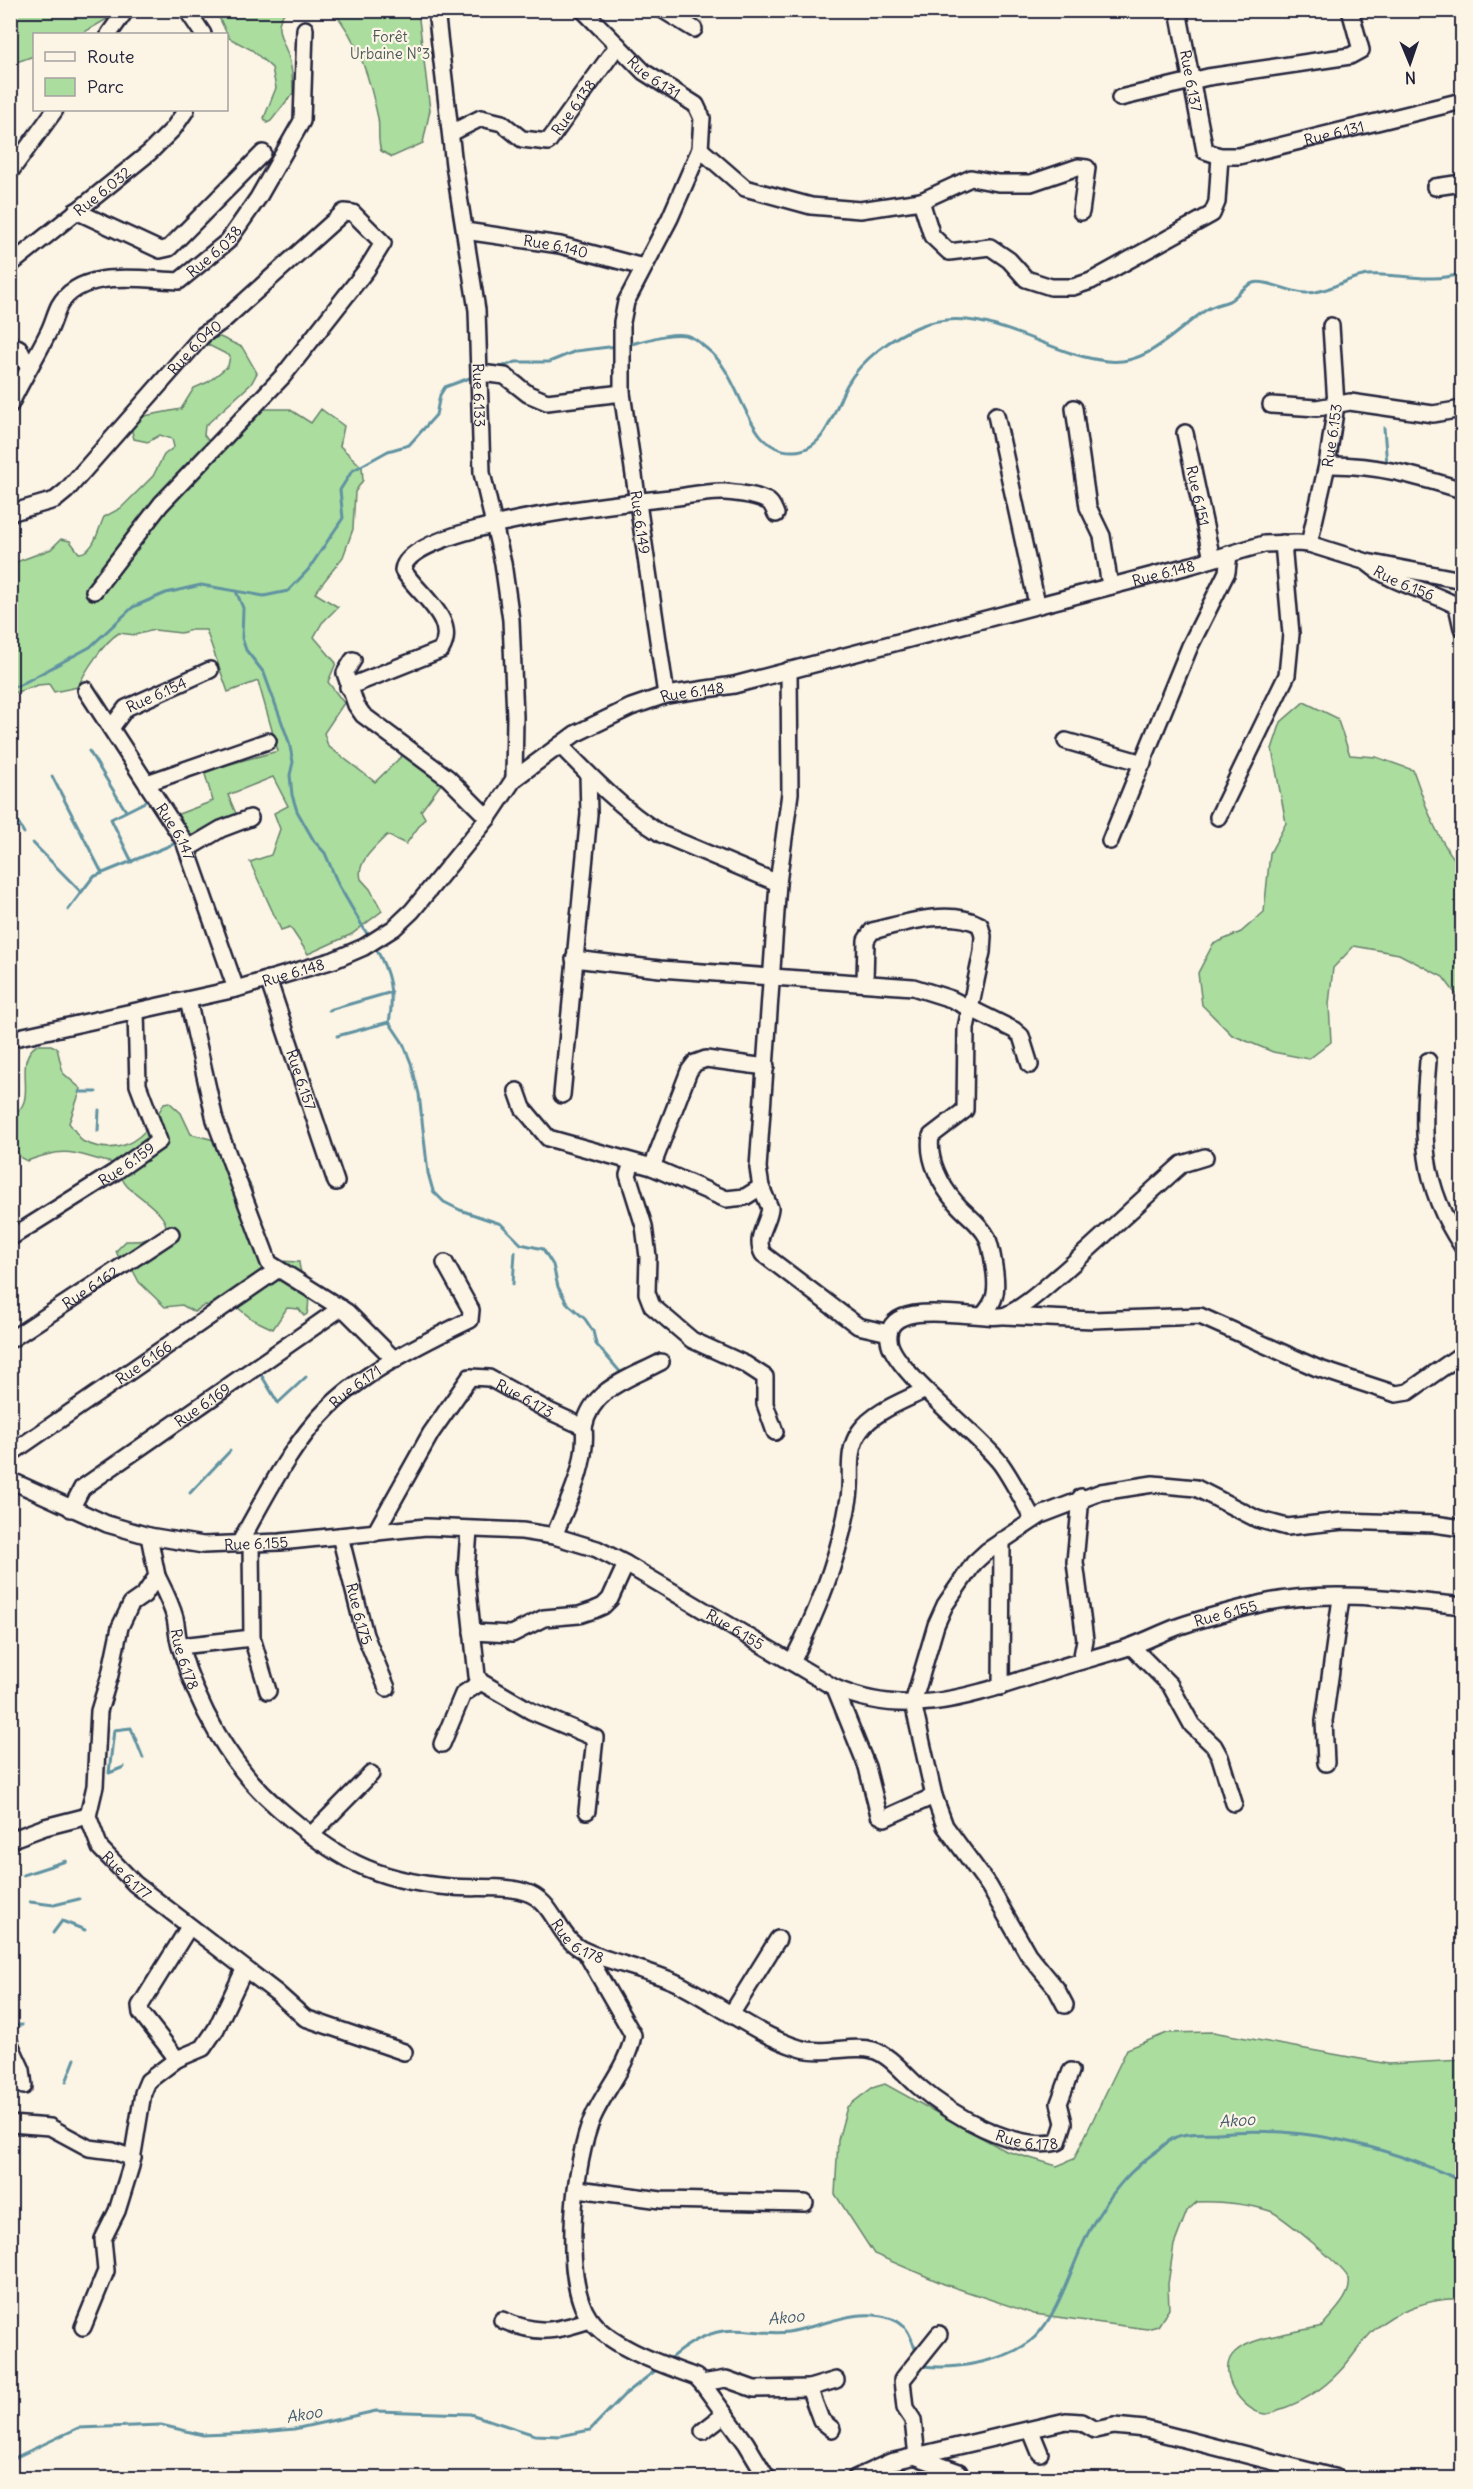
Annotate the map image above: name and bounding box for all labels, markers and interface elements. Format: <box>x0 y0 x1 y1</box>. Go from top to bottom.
park label: Forêt Urbaine N°3 <box>350 27 430 63</box>
legend <box>33 33 228 111</box>
north arrow <box>1380 33 1440 93</box>
text: Route <box>87 45 135 68</box>
street label: Rue 6.137 <box>1176 48 1207 113</box>
street label: Rue 6.131 <box>623 51 684 102</box>
text: N <box>1405 68 1416 88</box>
text: Parc <box>87 75 124 98</box>
street label: Rue 6.138 <box>547 76 600 139</box>
street label: Rue 6.131 <box>1302 116 1366 149</box>
street label: Rue 6.032 <box>69 162 134 220</box>
street label: Rue 6.038 <box>182 222 246 281</box>
street label: Rue 6.140 <box>522 230 590 262</box>
street label: Rue 6.040 <box>163 315 225 379</box>
street label: Rue 6.133 <box>469 363 490 427</box>
street label: Rue 6.153 <box>1317 402 1346 468</box>
street label: Rue 6.151 <box>1183 463 1214 528</box>
street label: Rue 6.149 <box>627 489 655 555</box>
street label: Rue 6.148 <box>1130 555 1197 590</box>
street label: Rue 6.156 <box>1370 561 1437 604</box>
street label: Rue 6.154 <box>123 672 190 716</box>
street label: Rue 6.148 <box>658 677 725 706</box>
street label: Rue 6.147 <box>152 799 199 862</box>
street label: Rue 6.148 <box>260 954 327 990</box>
street label: Rue 6.157 <box>283 1047 321 1112</box>
street label: Rue 6.159 <box>95 1138 158 1190</box>
street label: Rue 6.162 <box>58 1262 122 1313</box>
street label: Rue 6.166 <box>112 1336 175 1388</box>
street label: Rue 6.171 <box>325 1360 384 1412</box>
street label: Rue 6.173 <box>493 1374 557 1421</box>
street label: Rue 6.169 <box>170 1378 234 1431</box>
street label: Rue 6.155 <box>224 1532 289 1554</box>
street label: Rue 6.175 <box>343 1581 377 1647</box>
street label: Rue 6.155 <box>1192 1595 1259 1630</box>
street label: Rue 6.155 <box>703 1604 768 1653</box>
street label: Rue 6.178 <box>167 1627 204 1692</box>
street label: Rue 6.177 <box>98 1847 156 1903</box>
street label: Rue 6.178 <box>548 1915 607 1967</box>
water label: Akoo <box>1218 2109 1257 2131</box>
street label: Rue 6.178 <box>993 2125 1059 2153</box>
water label: Akoo <box>767 2305 806 2329</box>
water label: Akoo <box>284 2401 325 2427</box>

